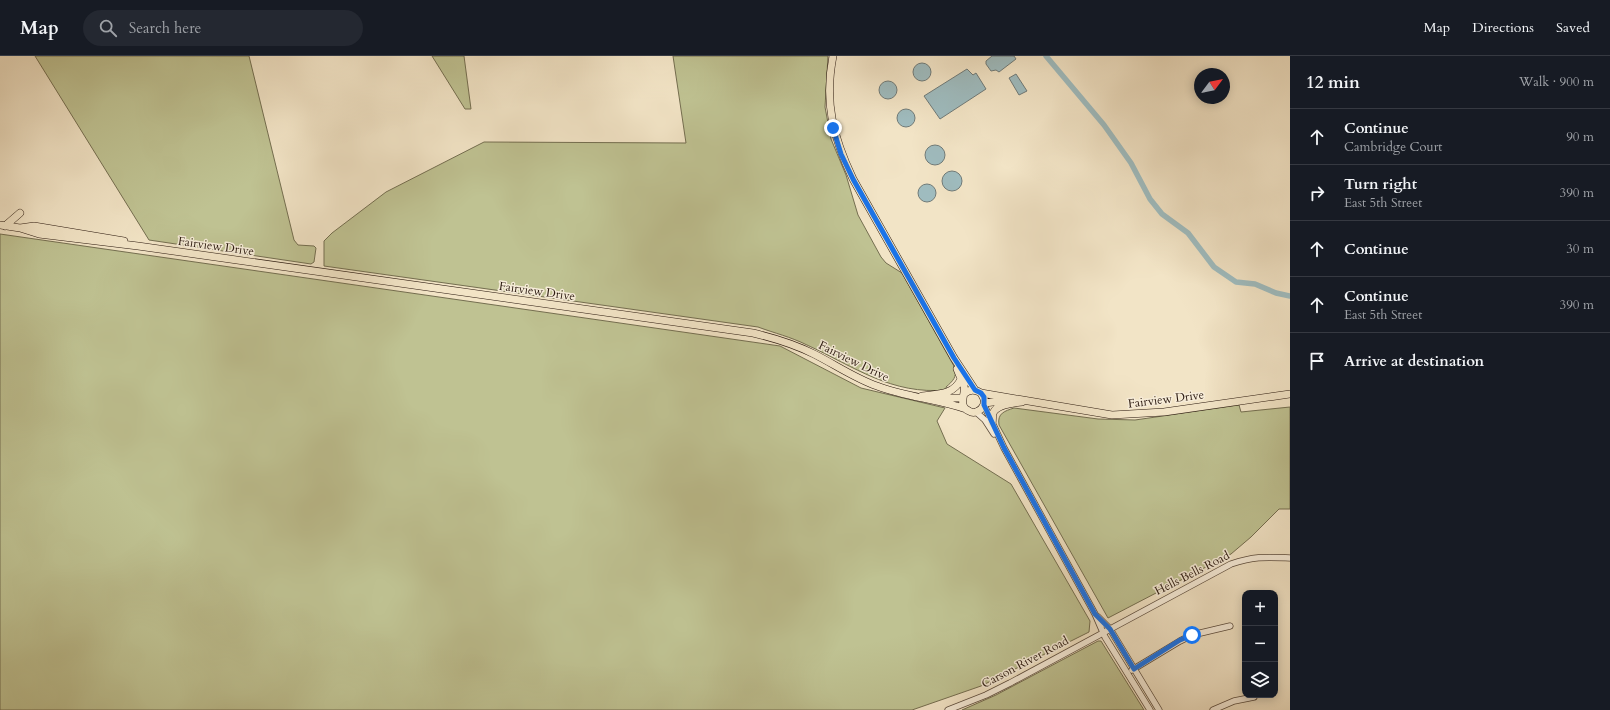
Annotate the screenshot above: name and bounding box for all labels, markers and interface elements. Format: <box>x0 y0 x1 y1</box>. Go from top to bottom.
search box <box>83 10 363 46</box>
text: Map <box>20 15 59 41</box>
icon: search <box>97 17 119 39</box>
text: Search here <box>129 18 201 38</box>
text: Map <box>1424 18 1450 37</box>
text: Directions <box>1472 18 1534 37</box>
text: Saved <box>1556 18 1590 37</box>
north arrow <box>1194 68 1230 104</box>
text: 12 min <box>1306 71 1360 94</box>
text: Walk · 900 m <box>1519 73 1594 91</box>
text: Continue <box>1344 118 1409 138</box>
route end <box>824 119 842 137</box>
icon: ahead <box>1306 126 1328 148</box>
text: 90 m <box>1566 128 1594 146</box>
text: Cambridge Court <box>1344 138 1442 156</box>
text: Turn right <box>1344 174 1417 194</box>
icon: right <box>1306 182 1328 204</box>
text: 390 m <box>1560 184 1594 202</box>
text: East 5th Street <box>1344 194 1422 212</box>
street label: Fairview Drive <box>177 233 255 259</box>
icon: ahead <box>1306 238 1328 260</box>
text: Continue <box>1344 239 1409 259</box>
text: 30 m <box>1566 240 1594 258</box>
street label: Fairview Drive <box>498 278 576 304</box>
text: Continue <box>1344 286 1409 306</box>
icon: ahead <box>1306 294 1328 316</box>
text: 390 m <box>1560 296 1594 314</box>
text: East 5th Street <box>1344 306 1422 324</box>
street label: Fairview Drive <box>816 337 892 385</box>
icon: arrive <box>1306 350 1328 372</box>
text: Arrive at destination <box>1344 351 1484 371</box>
street label: Fairview Drive <box>1127 386 1205 412</box>
street label: Hells Bells Road <box>1152 547 1233 599</box>
map controls <box>1242 590 1278 698</box>
button: + <box>1242 590 1278 626</box>
route start <box>1183 626 1201 644</box>
button: − <box>1242 626 1278 662</box>
street label: Carson River Road <box>979 632 1072 692</box>
button: layers <box>1242 662 1278 698</box>

